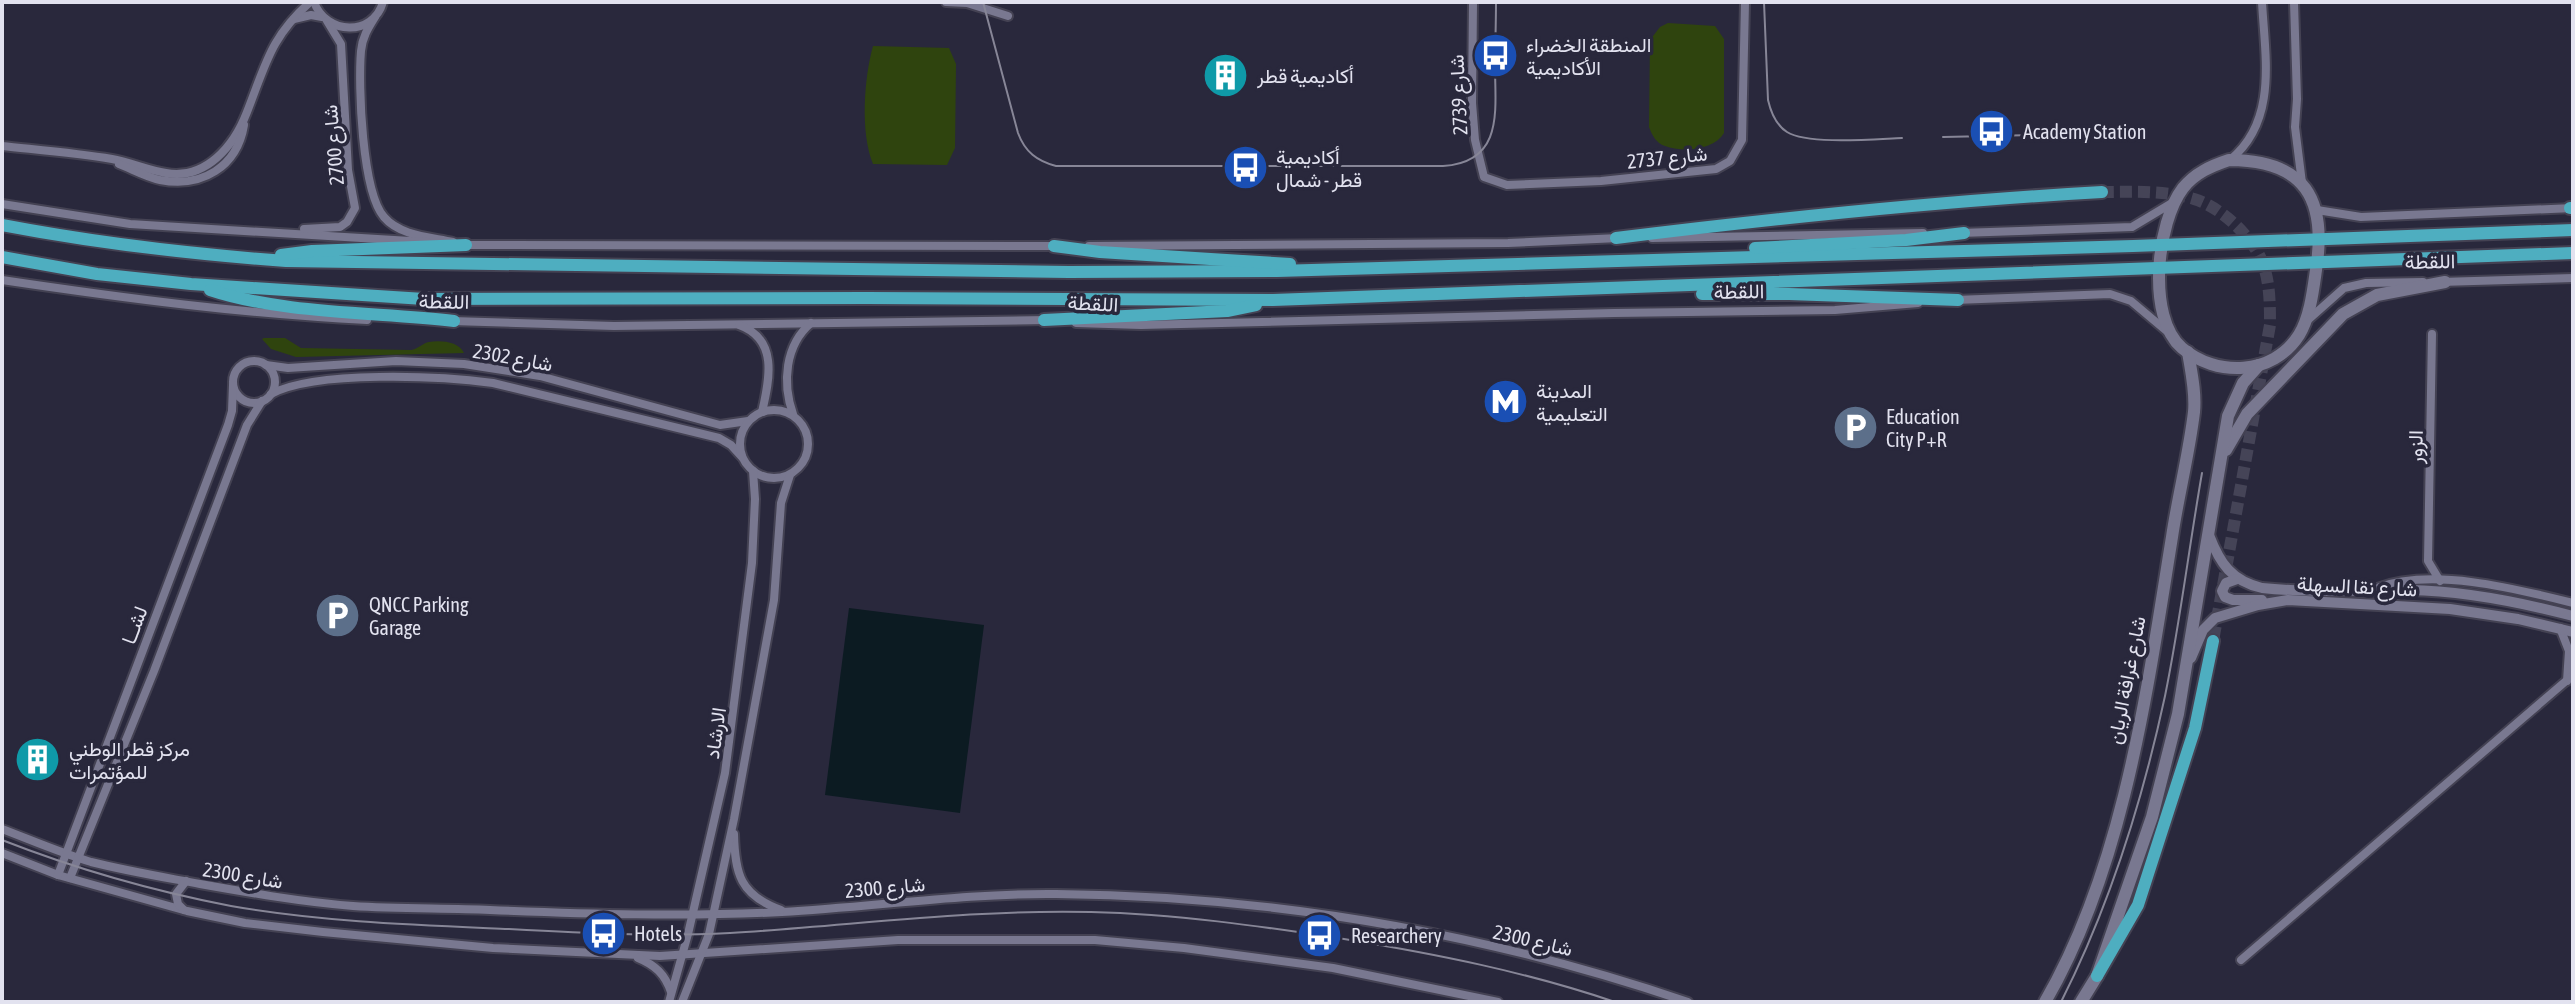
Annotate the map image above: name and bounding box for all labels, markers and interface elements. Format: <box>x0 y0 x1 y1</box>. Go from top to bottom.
bus stop icon: المنطقة الخضراء الأكاديمية <box>1471 31 1519 79</box>
place label: المنطقة الخضراء الأكاديمية <box>1526 33 1651 80</box>
building icon: أكاديمية قطر <box>1202 51 1250 99</box>
street label: شارع 2739 <box>1444 54 1475 136</box>
place label: أكاديمية قطر <box>1256 64 1354 89</box>
street label: شارع 2700 <box>318 104 351 186</box>
bus stop icon: Academy Station <box>1968 107 2016 155</box>
place label: Academy Station <box>2023 120 2146 143</box>
street label: شارع 2737 <box>1626 141 1709 176</box>
bus stop icon: أكاديمية قطر - شمال <box>1221 143 1269 191</box>
place label: أكاديمية قطر - شمال <box>1276 145 1362 193</box>
street label: اللقطة <box>2405 249 2455 273</box>
street label: اللقطة <box>1714 279 1764 303</box>
street label: اللقطة <box>419 289 469 313</box>
street label: اللقطة <box>1067 290 1119 316</box>
street label: شارع 2302 <box>471 339 555 378</box>
metro station icon: المدينة التعليمية <box>1481 377 1529 425</box>
place label: المدينة التعليمية <box>1536 379 1608 426</box>
parking icon: Education City P+R <box>1831 403 1879 451</box>
place label: Education City P+R <box>1886 405 1960 451</box>
street label: الزور <box>2403 430 2429 465</box>
street label: شارع نقا السهلة <box>2296 571 2418 604</box>
parking icon: QNCC Parking Garage <box>314 592 362 640</box>
place label: QNCC Parking Garage <box>369 593 469 639</box>
street label: لشــا <box>116 603 152 647</box>
street label: شارع غرافة الريان <box>2102 614 2153 746</box>
street label: الارشاد <box>700 706 732 761</box>
building icon: مركز قطر الوطني للمؤتمرات <box>14 736 62 784</box>
place label: مركز قطر الوطني للمؤتمرات <box>69 737 190 785</box>
street label: شارع 2300 <box>201 857 285 896</box>
street label: شارع 2300 <box>844 872 926 905</box>
bus stop icon: Hotels <box>579 909 627 957</box>
bus stop icon: Researchery <box>1296 911 1344 959</box>
street label: شارع 2300 <box>1490 920 1575 963</box>
place label: Hotels <box>634 922 682 945</box>
place label: Researchery <box>1351 924 1442 947</box>

